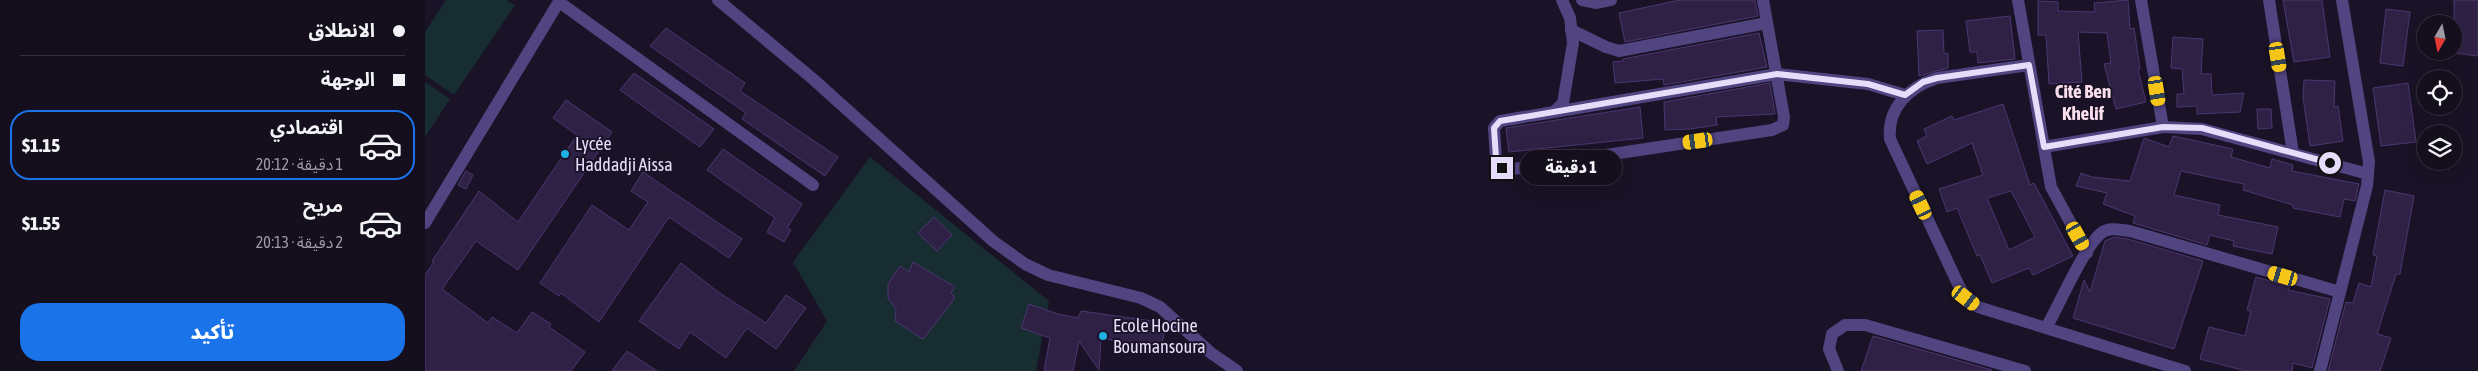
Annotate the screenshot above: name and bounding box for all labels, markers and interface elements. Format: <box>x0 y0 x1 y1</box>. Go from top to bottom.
north arrow <box>2417 15 2463 60</box>
map controls <box>2417 15 2462 170</box>
text: الانطلاق <box>309 19 375 41</box>
car <box>2268 41 2287 73</box>
text: الوجهة <box>321 68 375 90</box>
button: locate <box>2417 70 2462 115</box>
car <box>2147 75 2166 107</box>
district label: Cité Ben Khelif <box>2055 80 2111 124</box>
text: اقتصادي <box>270 116 343 138</box>
icon: car <box>358 123 403 168</box>
button: layers <box>2417 125 2462 170</box>
car <box>1682 131 1713 151</box>
place label: Lycée Haddadji Aissa <box>575 133 673 175</box>
text: $1.15 <box>22 134 60 156</box>
marker: Lycée Haddadji Aissa <box>559 148 571 160</box>
callout: 1 دقيقة <box>1519 150 1622 186</box>
route start <box>2319 152 2341 174</box>
text: 1 دقيقة · 20:12 <box>256 155 343 173</box>
route end <box>1491 157 1513 179</box>
text: 1 دقيقة <box>1545 158 1597 176</box>
car <box>1907 188 1934 222</box>
text: مريح <box>303 194 343 216</box>
icon: car <box>358 201 403 246</box>
text: $1.55 <box>22 212 60 234</box>
car <box>2064 219 2091 253</box>
text: 2 دقيقة · 20:13 <box>256 233 343 251</box>
car <box>2266 265 2299 287</box>
car <box>1949 283 1982 313</box>
button: تأكيد <box>20 303 405 361</box>
place label: Ecole Hocine Boumansoura <box>1113 315 1206 357</box>
marker: Ecole Hocine Boumansoura <box>1097 330 1109 342</box>

